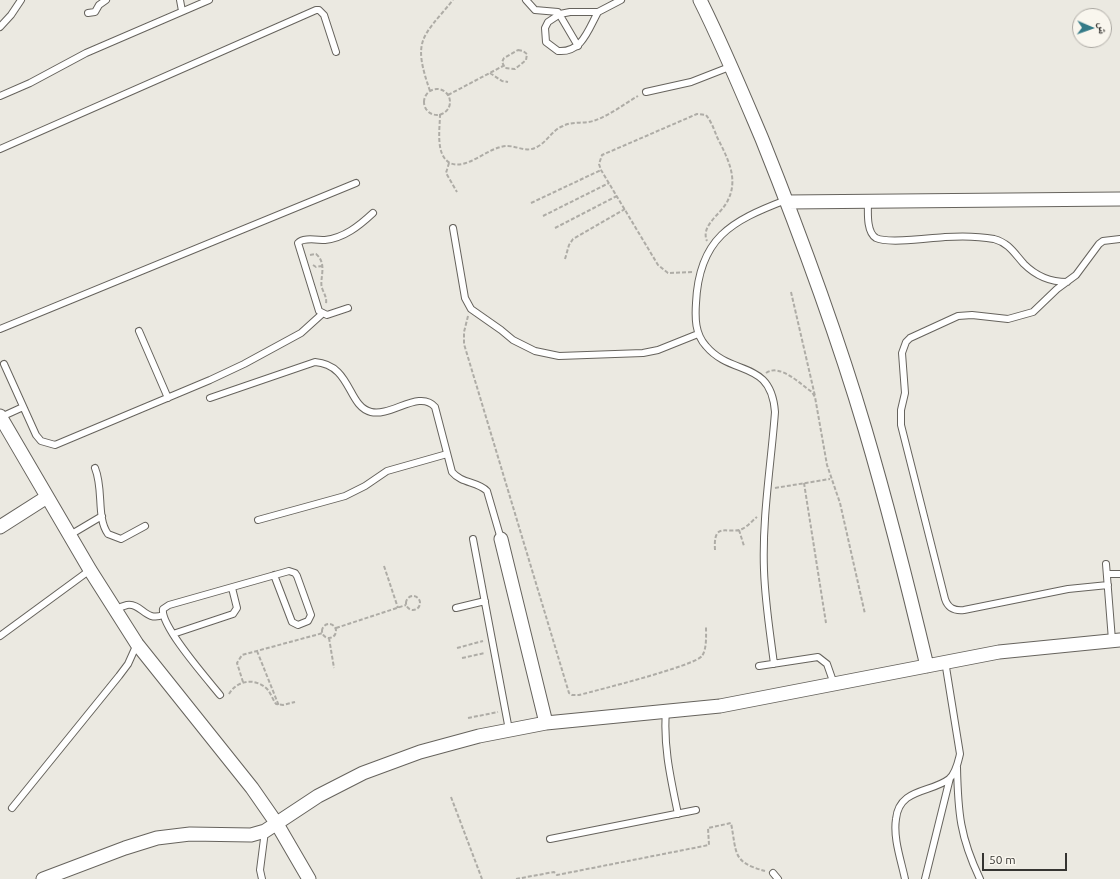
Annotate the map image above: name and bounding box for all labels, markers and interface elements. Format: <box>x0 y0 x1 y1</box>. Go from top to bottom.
north arrow <box>1072 8 1112 48</box>
text: ش <box>1097 22 1109 34</box>
scale bar <box>984 845 1069 871</box>
text: 50 m <box>989 853 1016 866</box>

